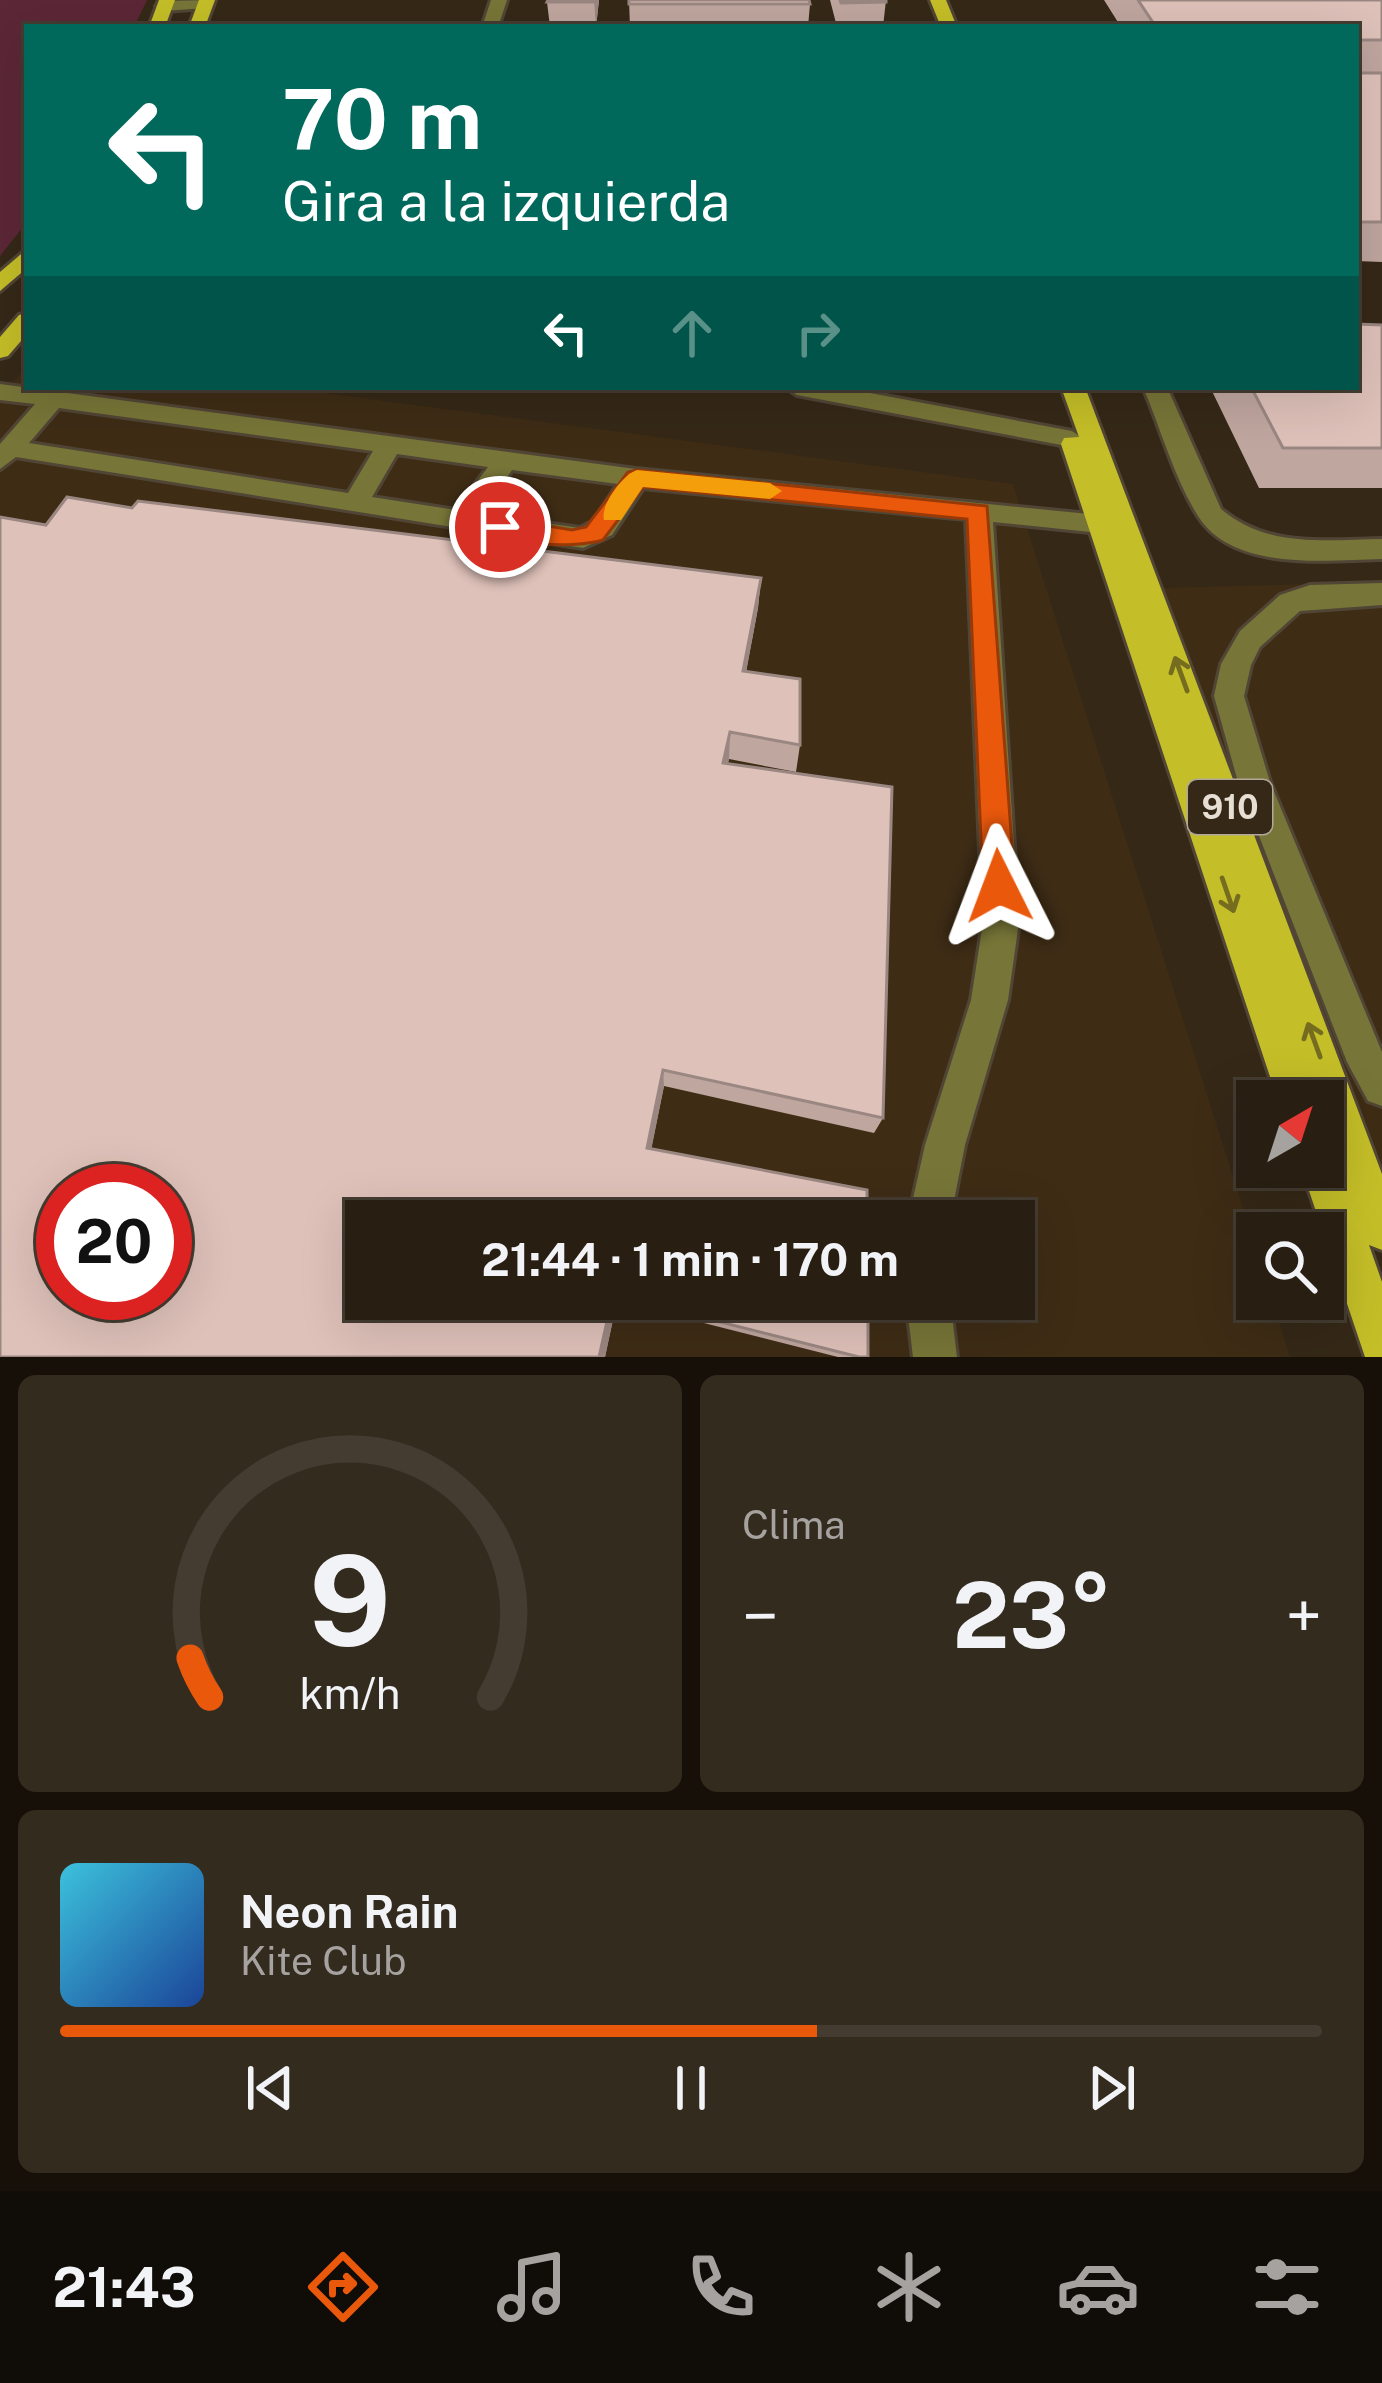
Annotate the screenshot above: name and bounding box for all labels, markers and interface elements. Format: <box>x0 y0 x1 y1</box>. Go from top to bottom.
text: 70 m <box>282 69 482 168</box>
icon: left <box>84 72 240 228</box>
text: Gira a la izquierda <box>282 170 730 233</box>
icon: left <box>533 300 599 366</box>
icon: ahead <box>659 300 725 366</box>
icon: right <box>785 300 851 366</box>
pin <box>449 476 551 578</box>
icon: arrive <box>467 494 533 560</box>
one-way arrow <box>1169 656 1190 693</box>
road number: 910 <box>1188 780 1272 834</box>
position arrow <box>936 823 1062 949</box>
one-way arrow <box>1219 876 1240 913</box>
one-way arrow <box>1302 1023 1323 1060</box>
north arrow <box>1236 1080 1344 1188</box>
map controls <box>1236 1080 1344 1320</box>
speed limit sign: 20 <box>36 1164 192 1320</box>
button: search <box>1236 1212 1344 1320</box>
text: 21:44 · 1 min · 170 m <box>481 1233 899 1286</box>
text: Clima <box>742 1502 846 1548</box>
text: 9 <box>309 1527 391 1674</box>
text: 23° <box>952 1562 1112 1668</box>
text: − <box>742 1577 779 1655</box>
text: + <box>1285 1577 1322 1655</box>
text: km/h <box>300 1667 400 1718</box>
text: Neon Rain <box>240 1885 458 1938</box>
text: Kite Club <box>240 1938 406 1984</box>
icon: previous <box>237 2055 303 2121</box>
icon: pause <box>658 2055 724 2121</box>
icon: next <box>1079 2055 1145 2121</box>
icon: directions <box>301 2245 385 2329</box>
icon: music <box>490 2245 574 2329</box>
icon: phone <box>679 2245 763 2329</box>
icon: climate <box>867 2245 951 2329</box>
icon: car <box>1056 2245 1140 2329</box>
icon: filters <box>1245 2245 1329 2329</box>
text: 21:43 <box>52 2256 196 2319</box>

